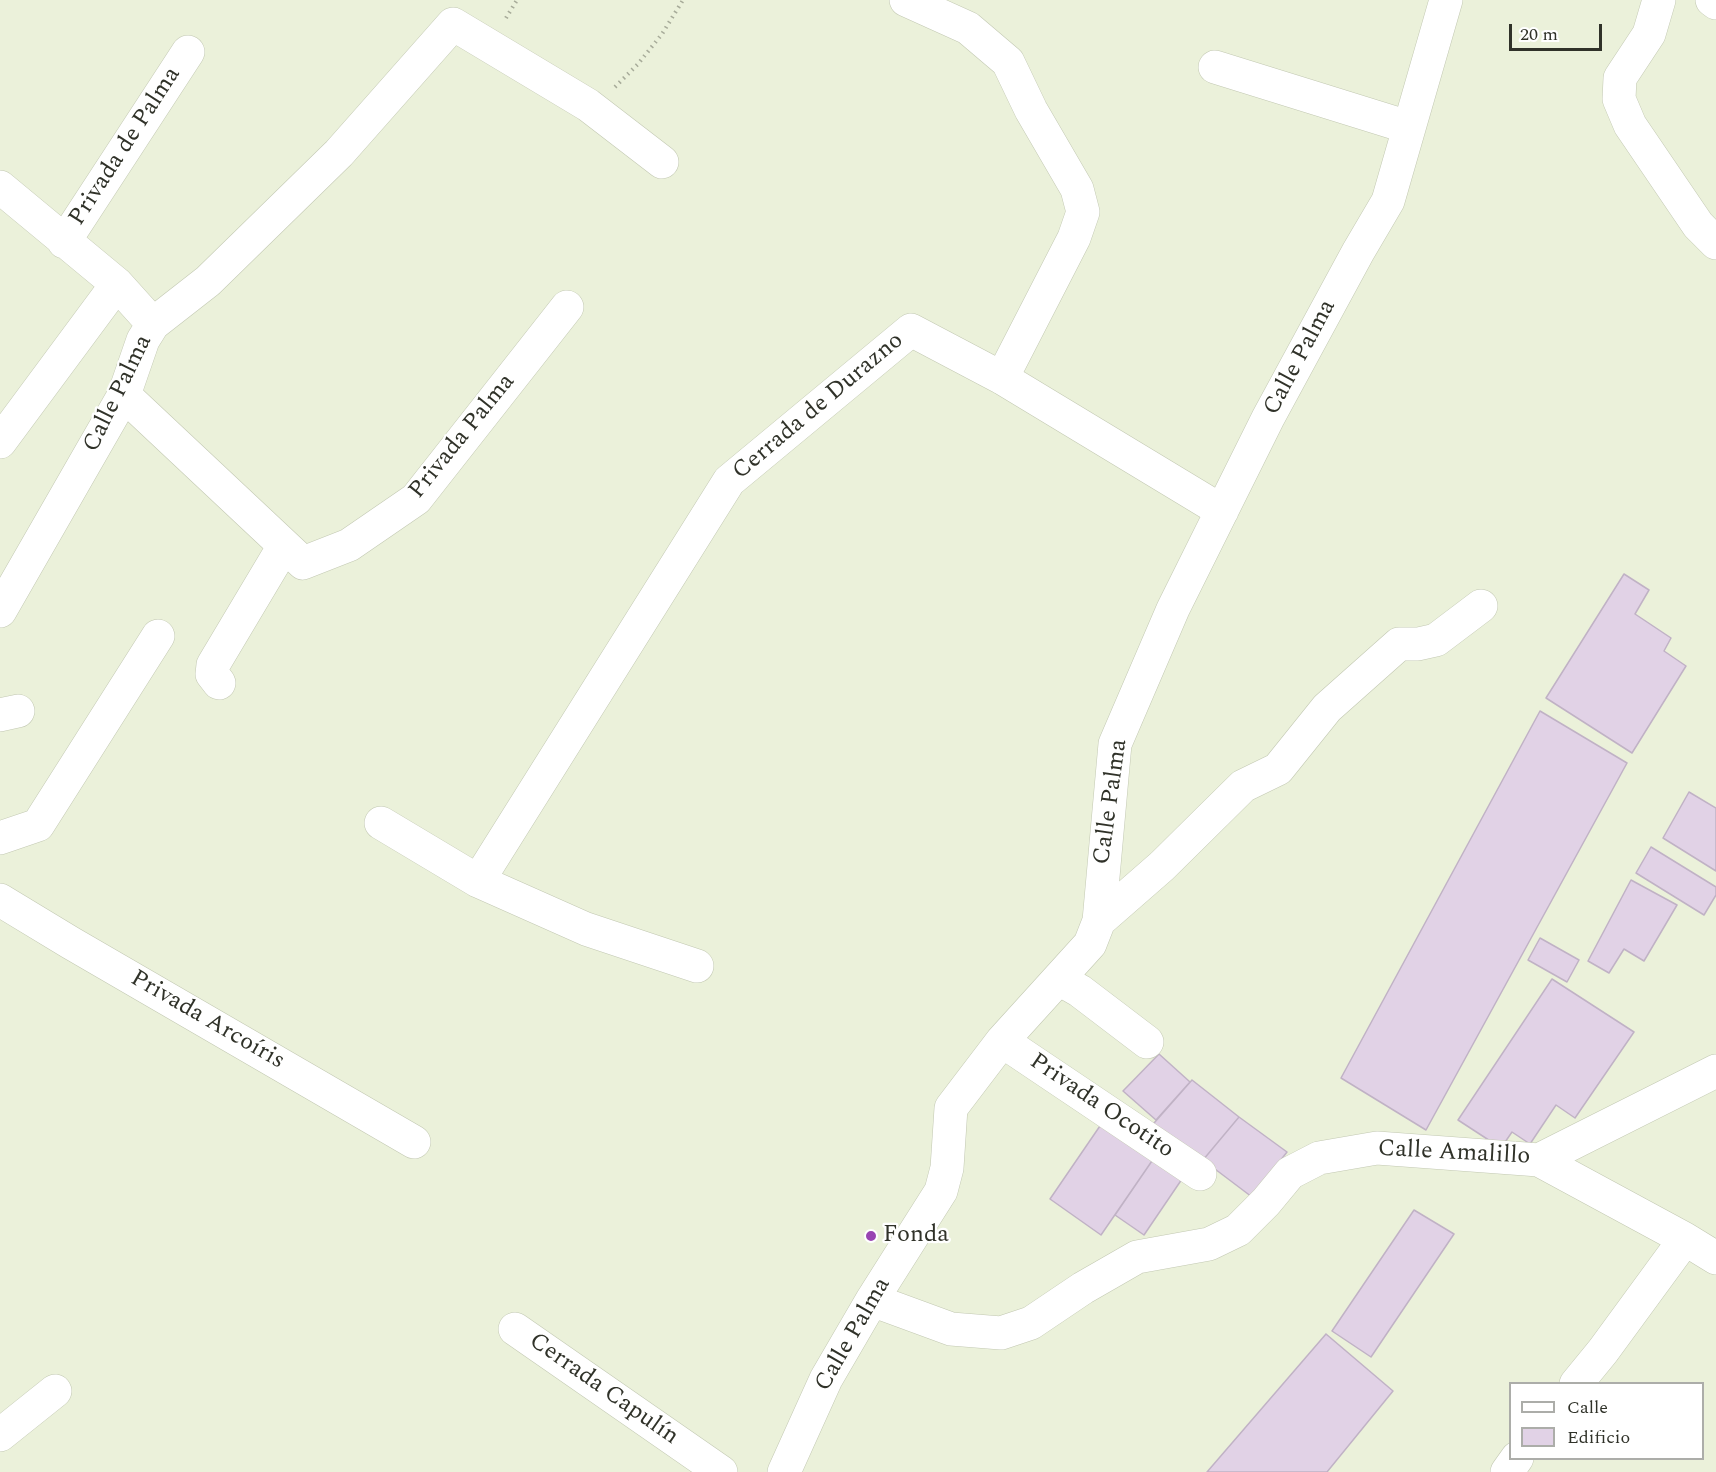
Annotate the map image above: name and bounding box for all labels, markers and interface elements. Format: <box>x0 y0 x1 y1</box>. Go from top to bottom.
scale bar <box>1512 12 1605 50</box>
text: 20 m <box>1520 21 1558 48</box>
street label: Privada de Palma <box>64 62 188 232</box>
street label: Calle Palma <box>1259 295 1343 421</box>
street label: Cerrada de Durazno <box>728 327 910 487</box>
street label: Calle Palma <box>78 331 160 457</box>
street label: Privada Palma <box>404 369 522 505</box>
street label: Calle Palma <box>1089 737 1135 867</box>
street label: Privada Arcoíris <box>125 965 289 1077</box>
street label: Privada Ocotito <box>1023 1048 1179 1166</box>
street label: Calle Amalillo <box>1377 1136 1531 1172</box>
place label: Fonda <box>883 1222 949 1250</box>
marker: Fonda <box>864 1229 878 1243</box>
street label: Calle Palma <box>810 1273 898 1397</box>
street label: Cerrada Capulín <box>523 1328 683 1452</box>
legend <box>1509 1382 1704 1460</box>
text: Calle <box>1567 1394 1608 1421</box>
text: Edificio <box>1567 1424 1630 1451</box>

